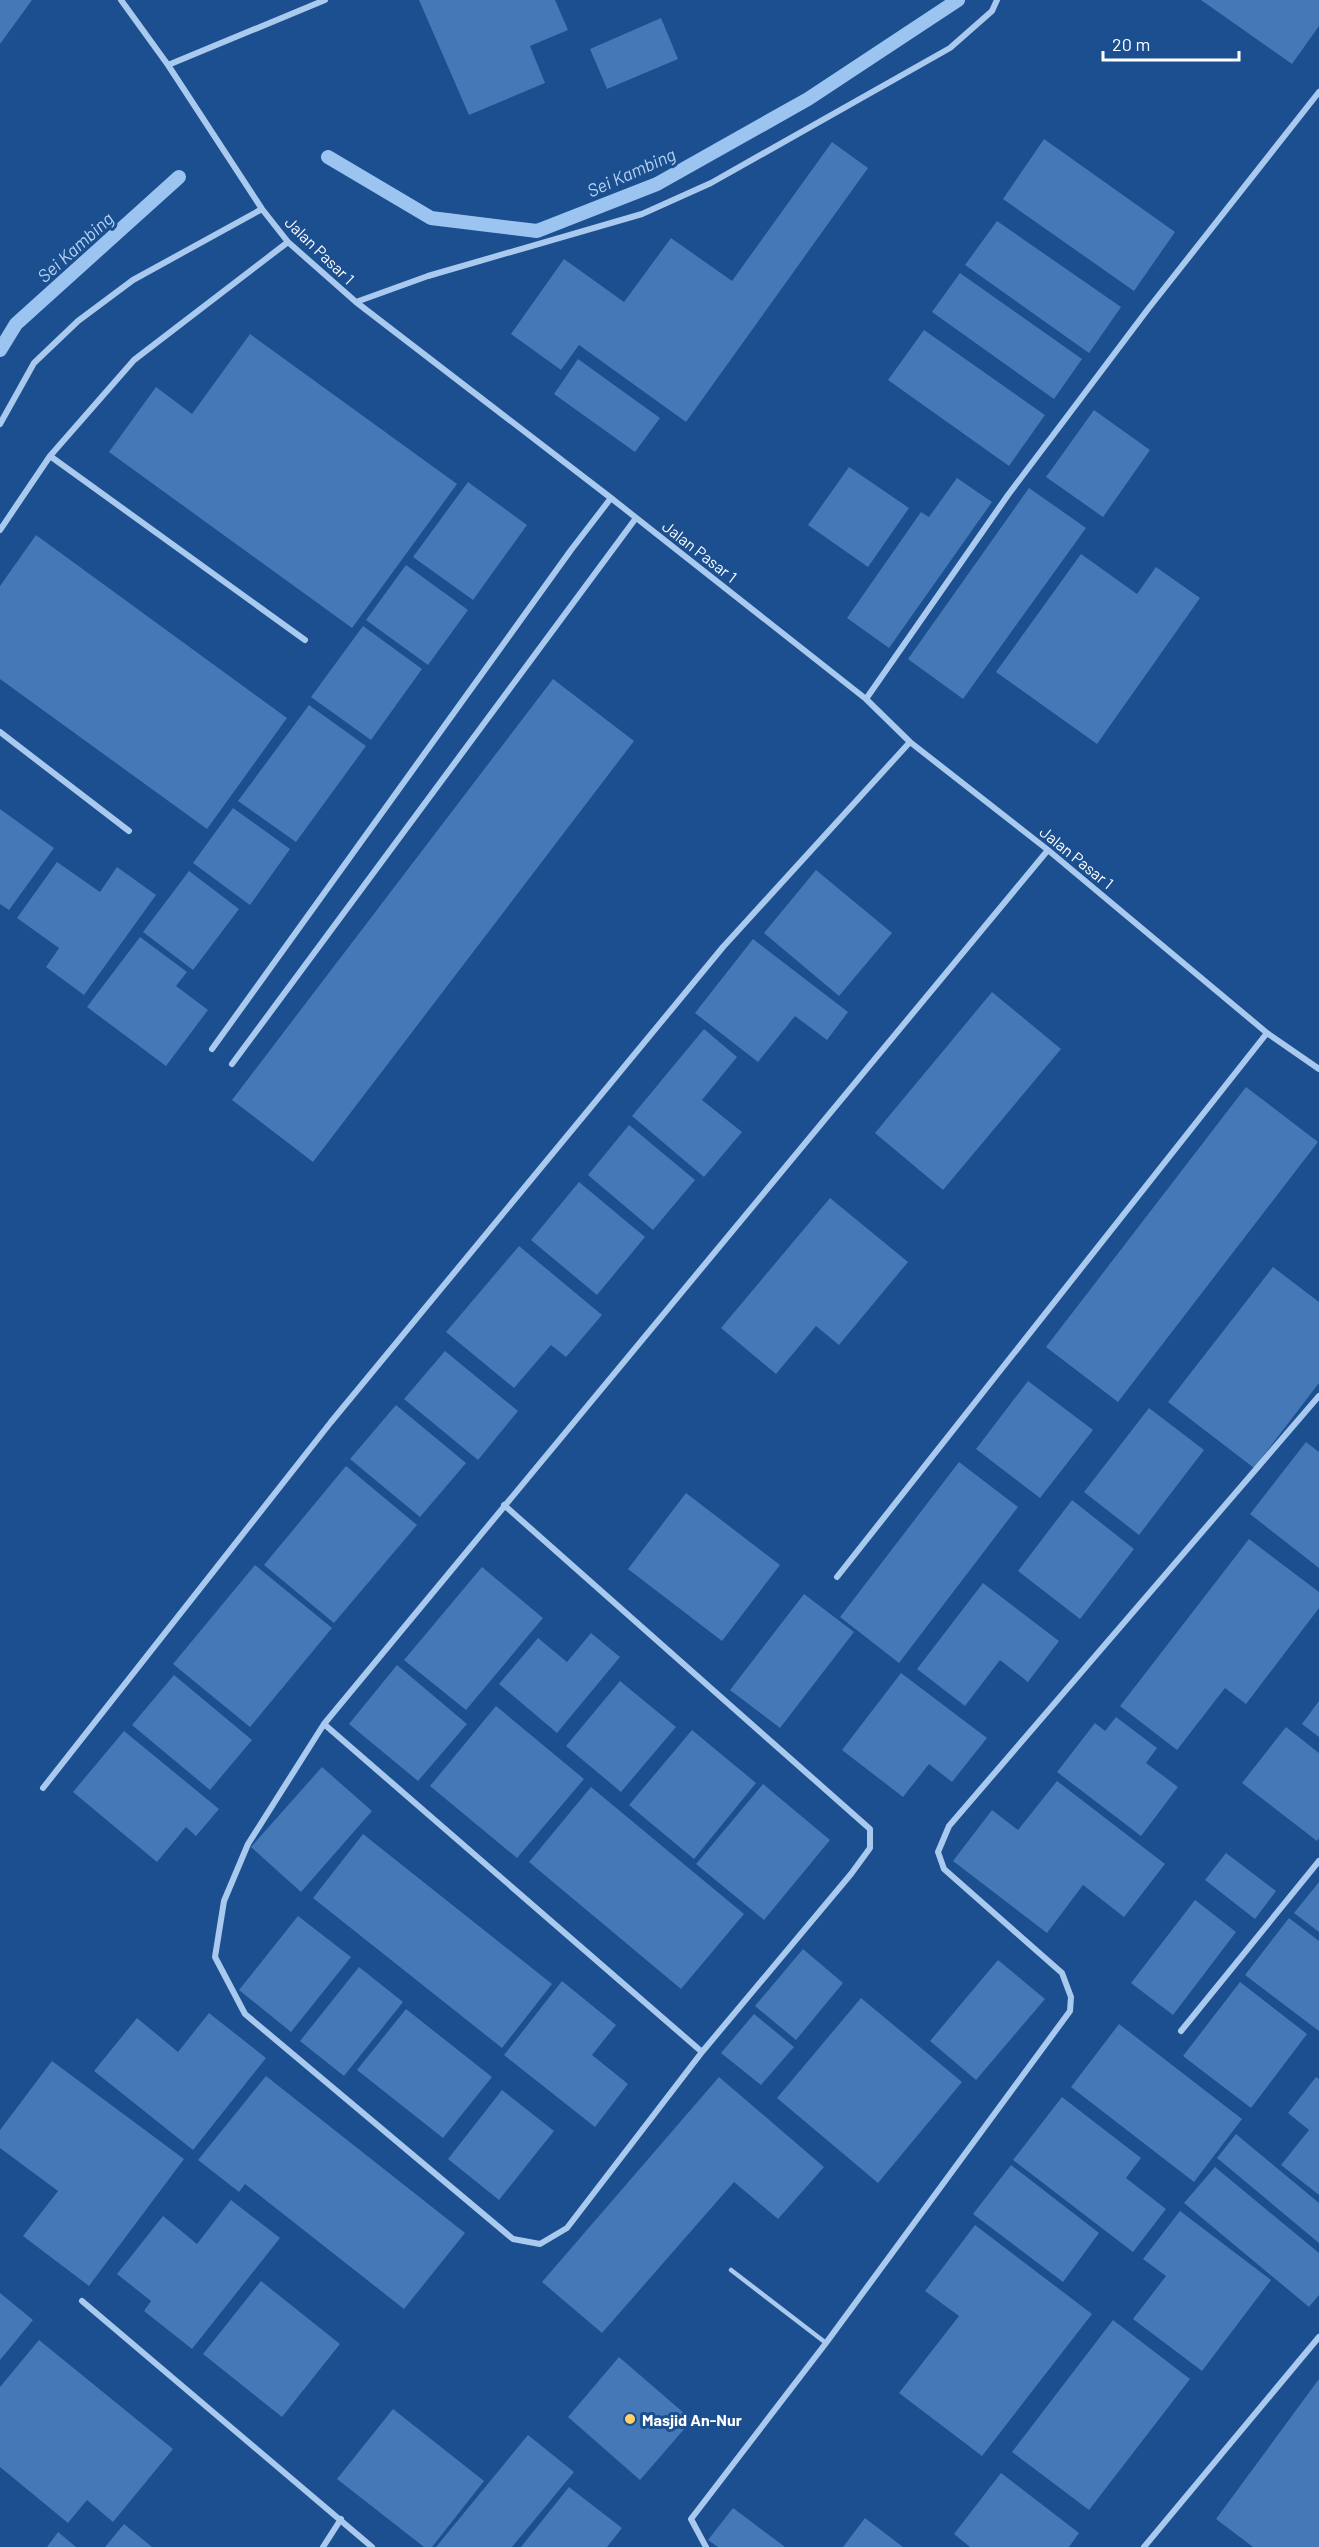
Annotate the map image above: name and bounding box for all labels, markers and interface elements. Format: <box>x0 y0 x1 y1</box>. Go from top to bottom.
scale bar <box>1103 24 1240 62</box>
text: 20 m <box>1112 33 1150 55</box>
water label: Sei Kambing <box>583 143 679 201</box>
water label: Sei Kambing <box>32 207 118 287</box>
street label: Jalan Pasar 1 <box>281 212 359 288</box>
street label: Jalan Pasar 1 <box>659 516 741 586</box>
street label: Jalan Pasar 1 <box>1036 822 1118 892</box>
place label: Masjid An-Nur <box>642 2410 742 2429</box>
marker: Masjid An-Nur <box>623 2412 637 2426</box>

